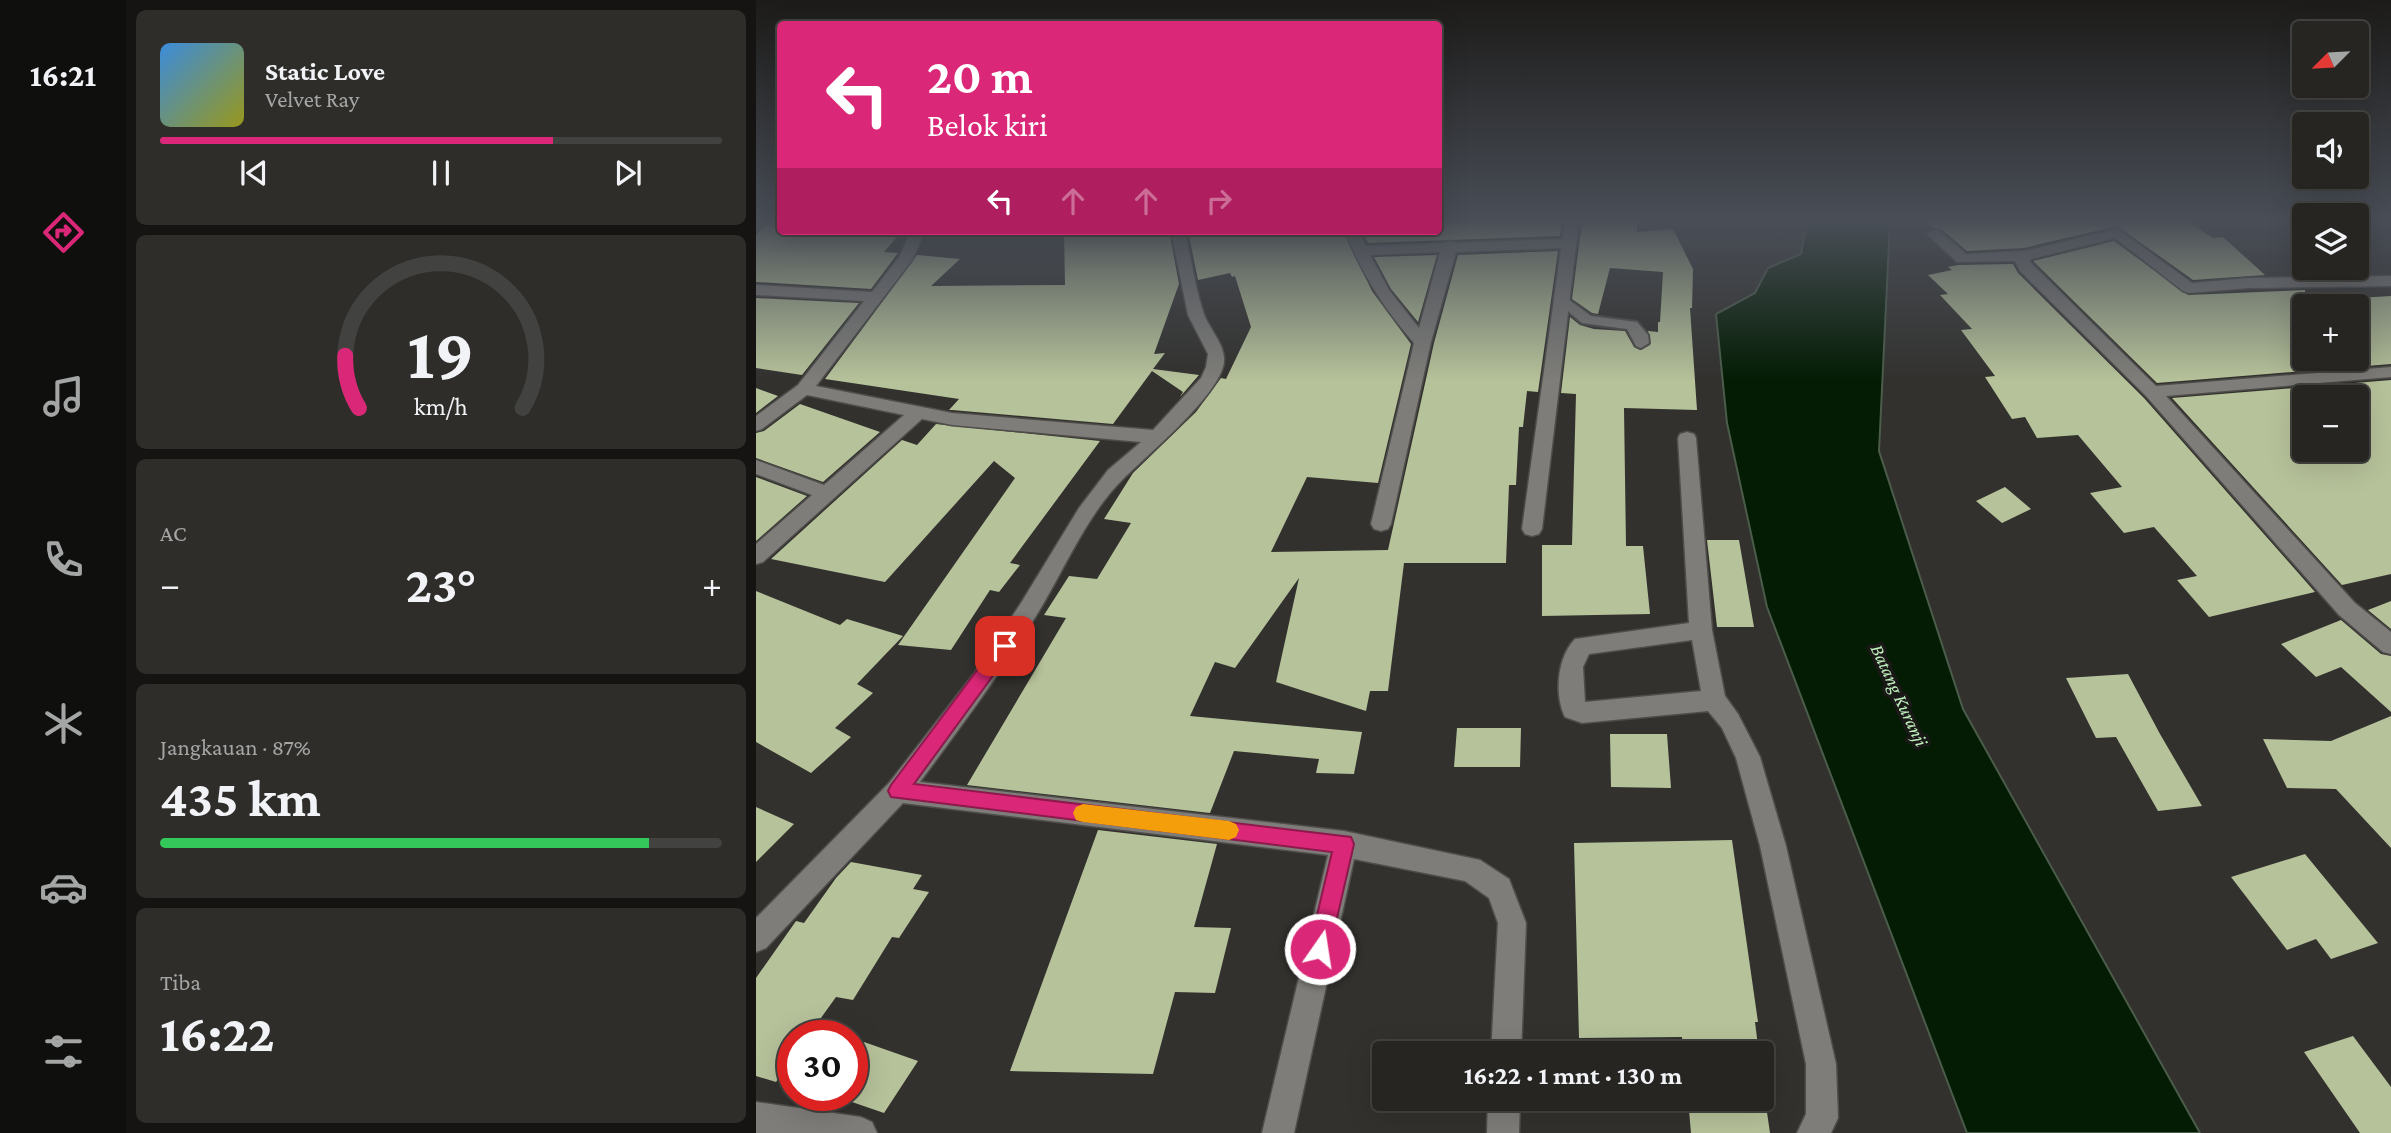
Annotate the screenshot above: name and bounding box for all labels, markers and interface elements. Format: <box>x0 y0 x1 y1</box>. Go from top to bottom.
north arrow <box>2292 21 2370 98</box>
map controls <box>2292 21 2369 462</box>
icon: left <box>812 49 903 140</box>
text: 20 m <box>927 49 1033 104</box>
text: 16:21 <box>30 57 96 93</box>
text: Static Love <box>265 57 385 86</box>
text: Velvet Ray <box>265 86 359 112</box>
text: Belok kiri <box>927 107 1048 143</box>
button: sound <box>2292 112 2369 189</box>
icon: previous <box>235 154 273 192</box>
icon: pause <box>422 154 460 192</box>
icon: next <box>609 154 647 192</box>
icon: left <box>981 182 1019 220</box>
icon: ahead <box>1054 182 1092 220</box>
icon: ahead <box>1127 182 1165 220</box>
icon: right <box>1200 182 1238 220</box>
button: layers <box>2292 203 2369 280</box>
icon: directions <box>39 208 88 257</box>
button: + <box>2292 294 2369 371</box>
text: 19 <box>408 313 474 394</box>
icon: music <box>39 372 88 421</box>
button: − <box>2292 385 2369 462</box>
text: km/h <box>414 393 468 420</box>
text: AC <box>160 520 187 546</box>
icon: phone <box>39 535 88 584</box>
text: 23° <box>405 555 477 613</box>
text: − <box>160 563 180 605</box>
text: + <box>702 563 722 605</box>
pin <box>975 616 1035 676</box>
icon: arrive <box>986 627 1024 665</box>
water label: Batang Kuranji <box>1866 641 1933 751</box>
icon: climate <box>39 699 88 748</box>
text: Jangkauan · 87% <box>160 734 311 760</box>
text: 435 km <box>160 769 321 827</box>
icon: car <box>39 863 88 912</box>
position arrow <box>1283 912 1357 986</box>
text: Tiba <box>160 969 201 995</box>
text: 16:22 <box>160 1004 275 1062</box>
speed limit sign: 30 <box>777 1020 868 1111</box>
icon: filters <box>39 1027 88 1076</box>
text: 16:22 · 1 mnt · 130 m <box>1464 1061 1682 1090</box>

